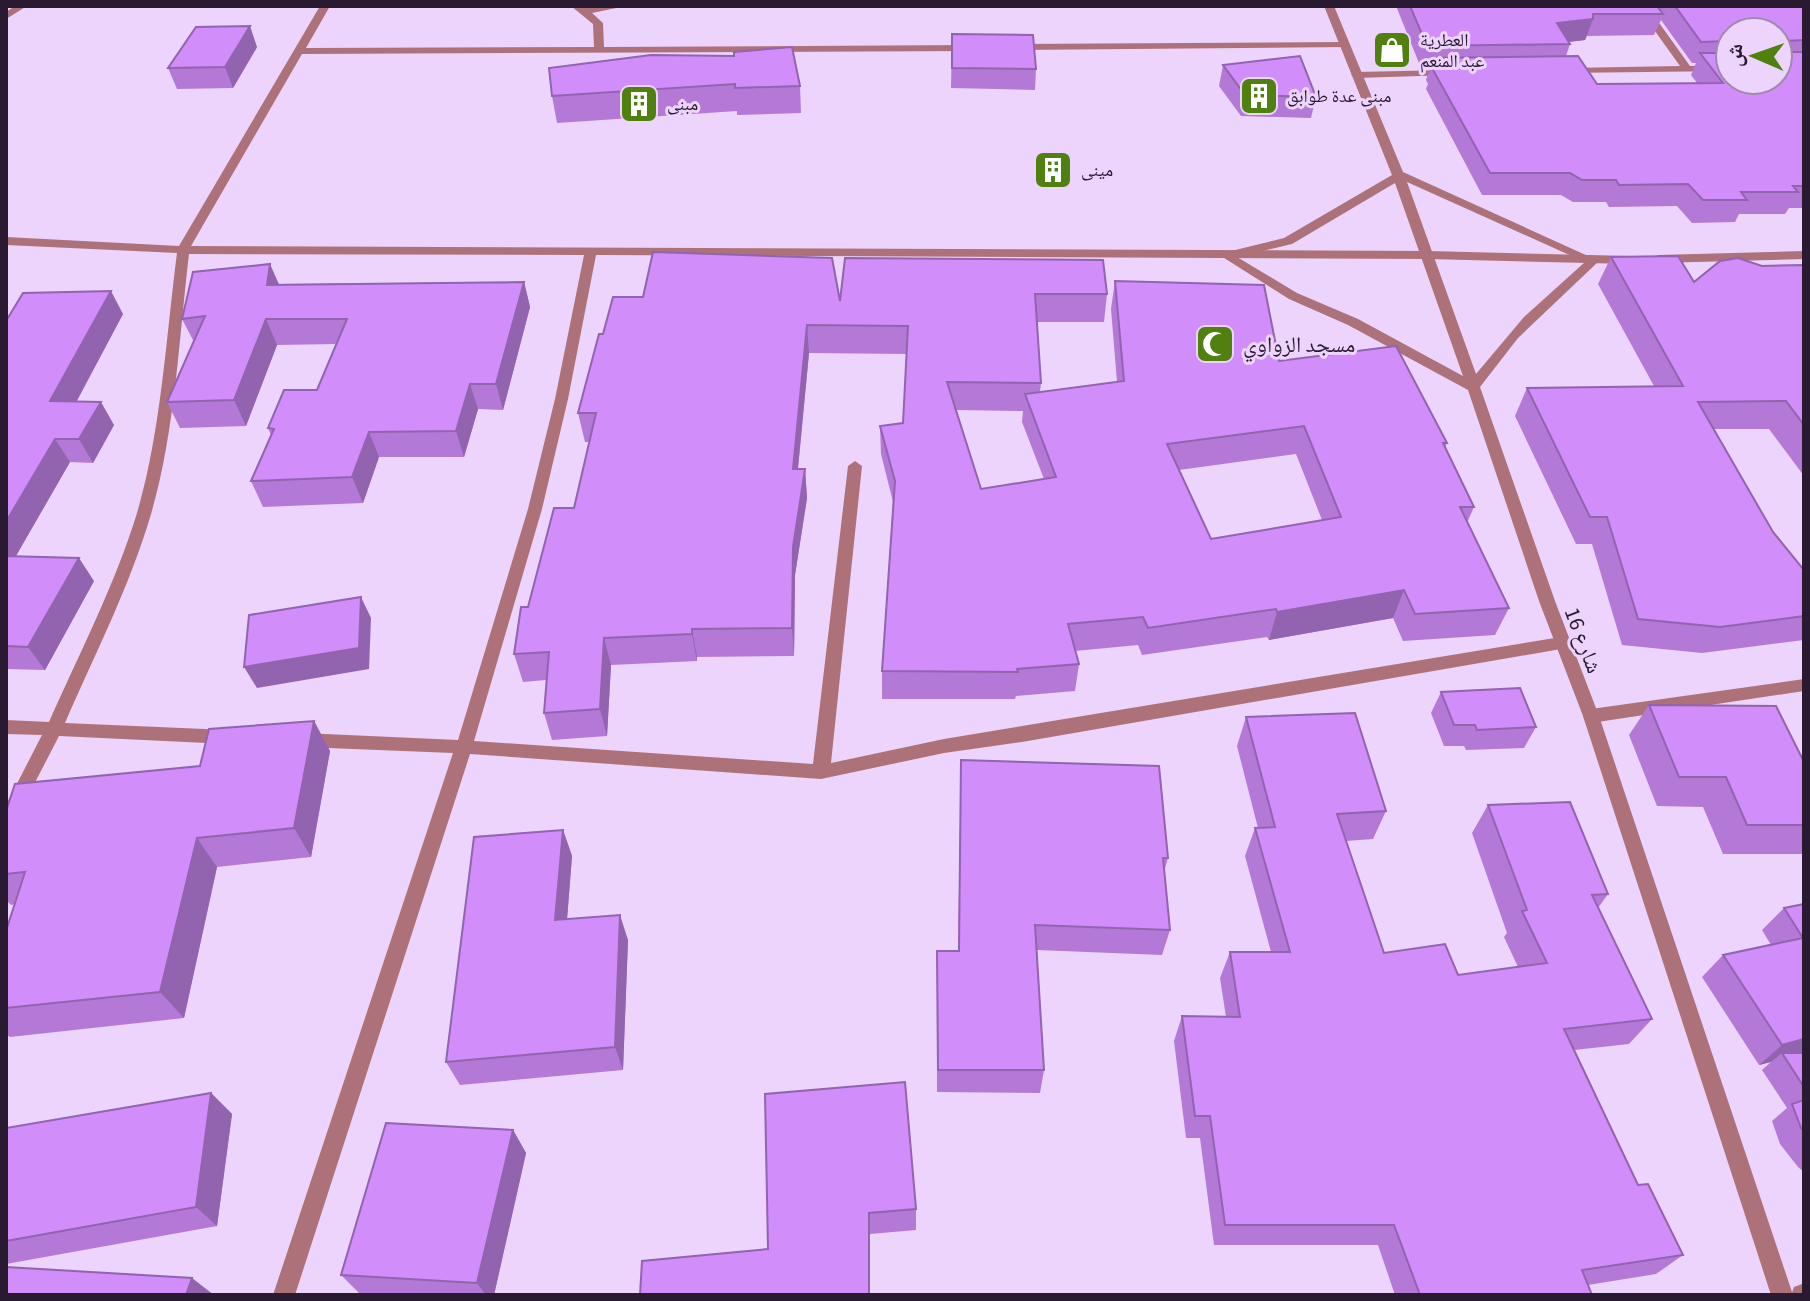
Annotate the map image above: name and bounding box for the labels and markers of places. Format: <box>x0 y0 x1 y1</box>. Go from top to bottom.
place label: العطرية عبد المنعم <box>1420 28 1484 74</box>
shop icon: العطرية عبد المنعم <box>1371 29 1413 71</box>
building icon: مبنى عدة طوابق <box>1238 75 1280 117</box>
building icon: مبنى <box>618 83 660 125</box>
place label: مبنى عدة طوابق <box>1287 84 1391 109</box>
place label: مبنى <box>667 92 698 117</box>
building icon: مينى <box>1032 149 1074 191</box>
place label: مينى <box>1081 158 1113 183</box>
mosque icon: مسجد الزواوي <box>1194 323 1236 365</box>
place label: مسجد الزواوي <box>1243 329 1355 362</box>

